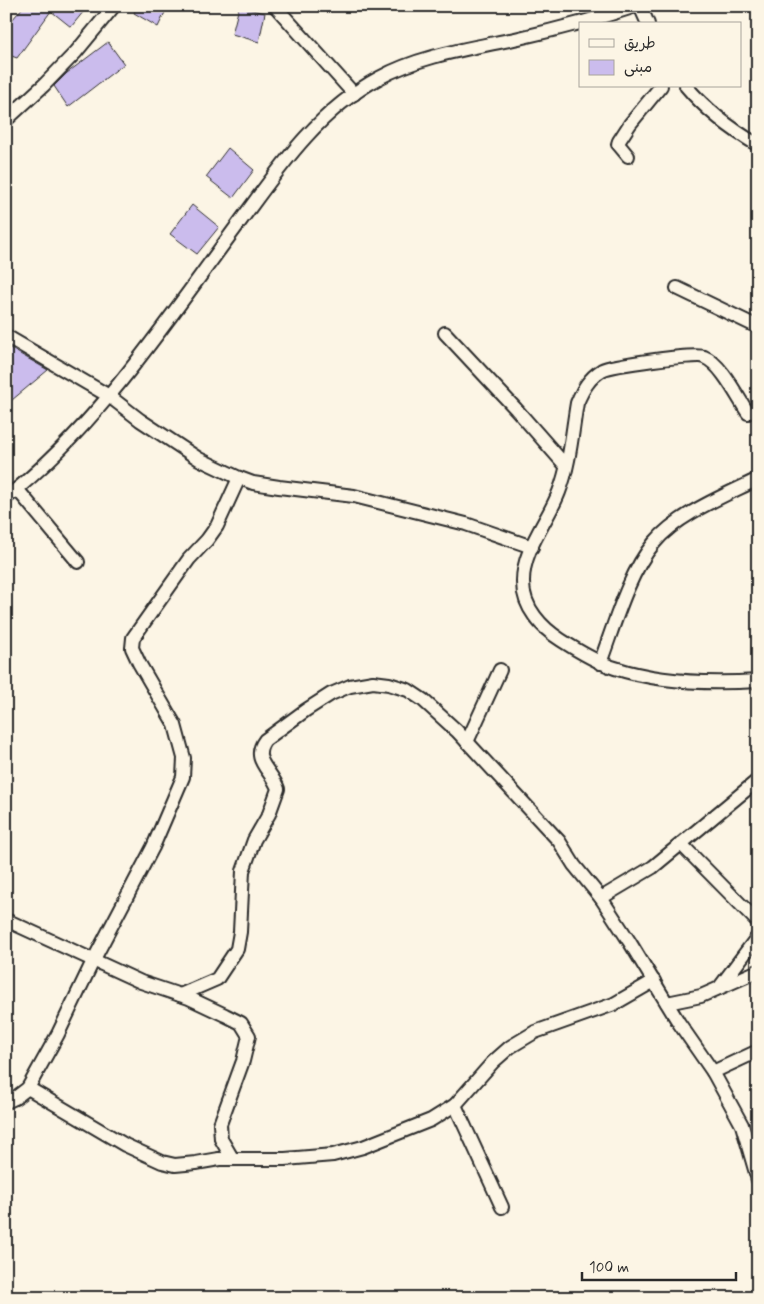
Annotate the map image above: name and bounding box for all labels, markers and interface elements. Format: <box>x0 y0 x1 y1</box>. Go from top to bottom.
legend <box>579 22 742 88</box>
text: طريق <box>624 34 656 54</box>
text: مبنى <box>624 58 652 78</box>
scale bar <box>582 1249 735 1281</box>
text: 100 m <box>589 1258 629 1278</box>

